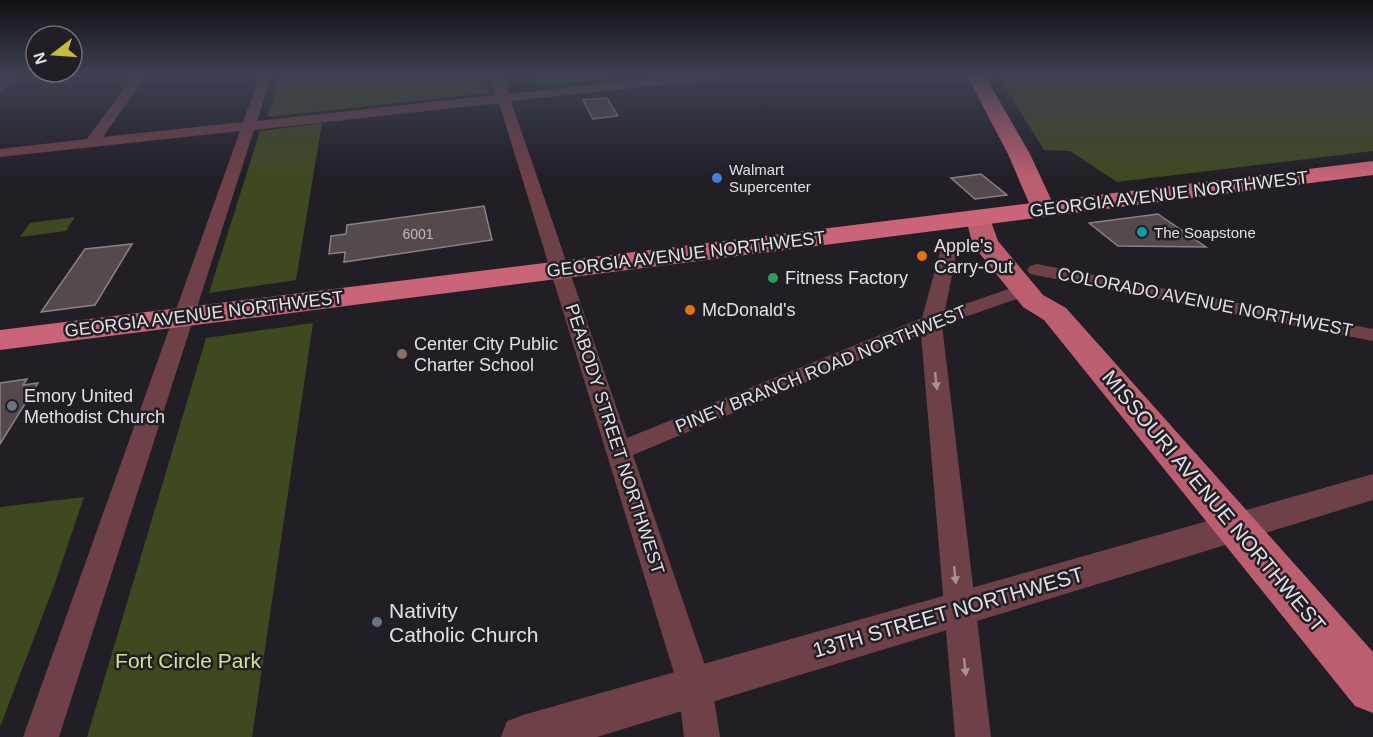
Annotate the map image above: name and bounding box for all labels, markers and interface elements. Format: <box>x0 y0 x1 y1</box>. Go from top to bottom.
north arrow <box>24 24 84 84</box>
text: N <box>30 50 50 66</box>
place label: Walmart Supercenter <box>729 161 811 195</box>
street label: GEORGIA AVENUE NORTHWEST <box>1029 167 1309 221</box>
marker: Walmart Supercenter <box>710 171 724 185</box>
place label: The Soapstone <box>1154 224 1256 241</box>
marker: The Soapstone <box>1135 225 1149 239</box>
house number: 6001 <box>402 226 434 242</box>
street label: GEORGIA AVENUE NORTHWEST <box>546 227 826 281</box>
place label: Apple's Carry-Out <box>934 236 1013 277</box>
marker: Apple's Carry-Out <box>915 249 929 263</box>
street label: COLORADO AVENUE NORTHWEST <box>1056 264 1354 340</box>
place label: Fitness Factory <box>785 268 908 288</box>
marker: Fitness Factory <box>766 271 780 285</box>
street label: GEORGIA AVENUE NORTHWEST <box>64 287 344 341</box>
place label: McDonald's <box>702 300 795 320</box>
street label: PEABODY STREET NORTHWEST <box>562 301 668 577</box>
street label: PINEY BRANCH ROAD NORTHWEST <box>672 301 970 437</box>
marker: McDonald's <box>683 303 697 317</box>
place label: Center City Public Charter School <box>414 334 558 375</box>
marker: Center City Public Charter School <box>395 347 409 361</box>
street label: MISSOURI AVENUE NORTHWEST <box>1098 366 1330 636</box>
one-way arrow <box>931 371 941 390</box>
place label: Emory United Methodist Church <box>24 386 165 427</box>
marker: Emory United Methodist Church <box>5 399 19 413</box>
street label: 13TH STREET NORTHWEST <box>810 562 1086 662</box>
one-way arrow <box>951 565 960 584</box>
place label: Nativity Catholic Church <box>389 599 538 646</box>
marker: Nativity Catholic Church <box>370 615 384 629</box>
park label: Fort Circle Park <box>115 649 261 672</box>
one-way arrow <box>960 657 970 676</box>

